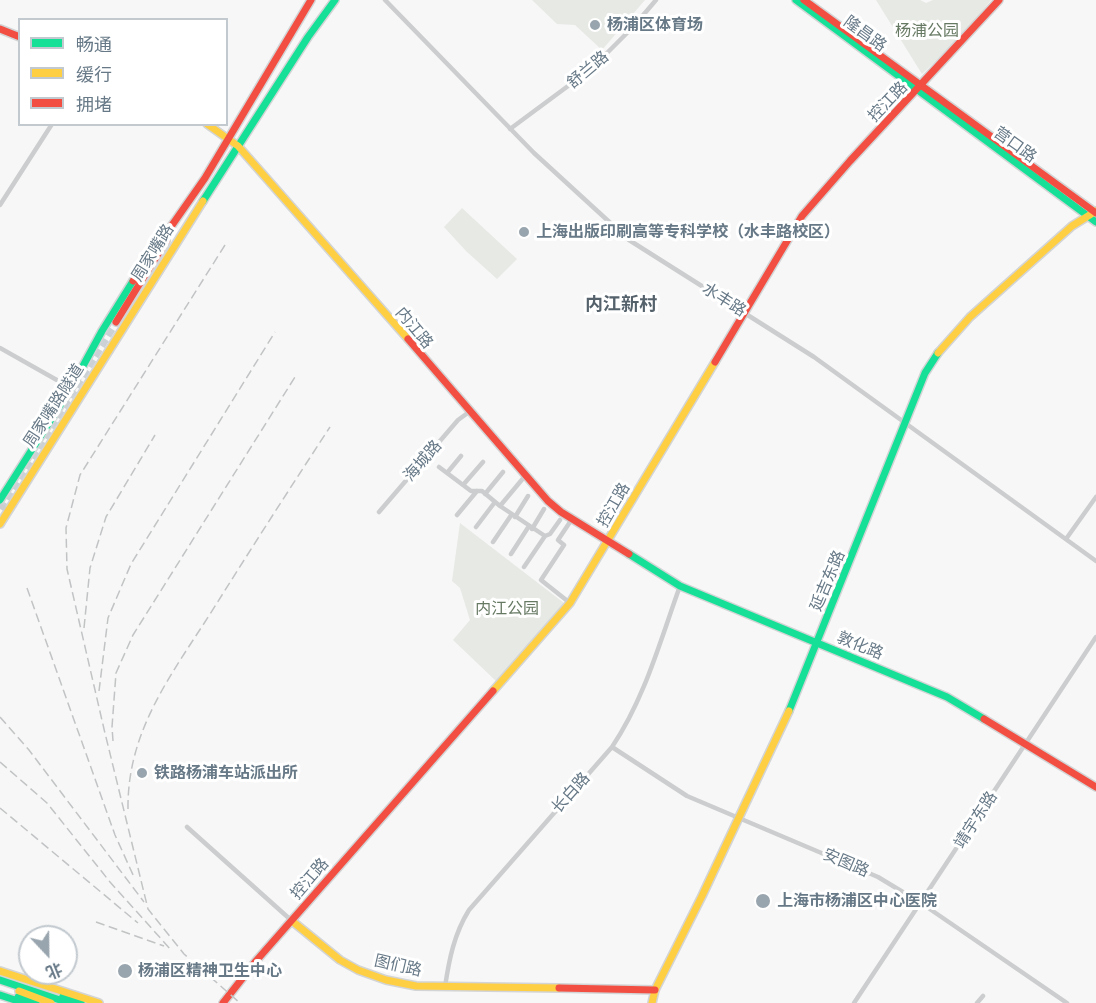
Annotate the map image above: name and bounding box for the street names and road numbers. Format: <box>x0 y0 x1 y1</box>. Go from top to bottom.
street label: 隆昌路 <box>840 12 890 56</box>
street label: 舒兰路 <box>563 47 613 93</box>
street label: 控江路 <box>864 78 912 126</box>
street label: 营口路 <box>990 123 1040 167</box>
street label: 周家嘴路 <box>128 221 178 285</box>
street label: 水丰路 <box>699 279 749 321</box>
street label: 内江路 <box>391 303 437 353</box>
street label: 周家嘴路隧道 <box>20 361 88 451</box>
street label: 海城路 <box>400 437 446 485</box>
street label: 控江路 <box>594 479 634 531</box>
street label: 延吉东路 <box>807 548 849 614</box>
street label: 敦化路 <box>834 628 886 664</box>
street label: 长白路 <box>548 769 594 817</box>
street label: 靖宇东路 <box>951 788 1001 852</box>
street label: 安图路 <box>820 845 872 881</box>
street label: 控江路 <box>287 855 333 903</box>
street label: 图们路 <box>372 951 424 981</box>

